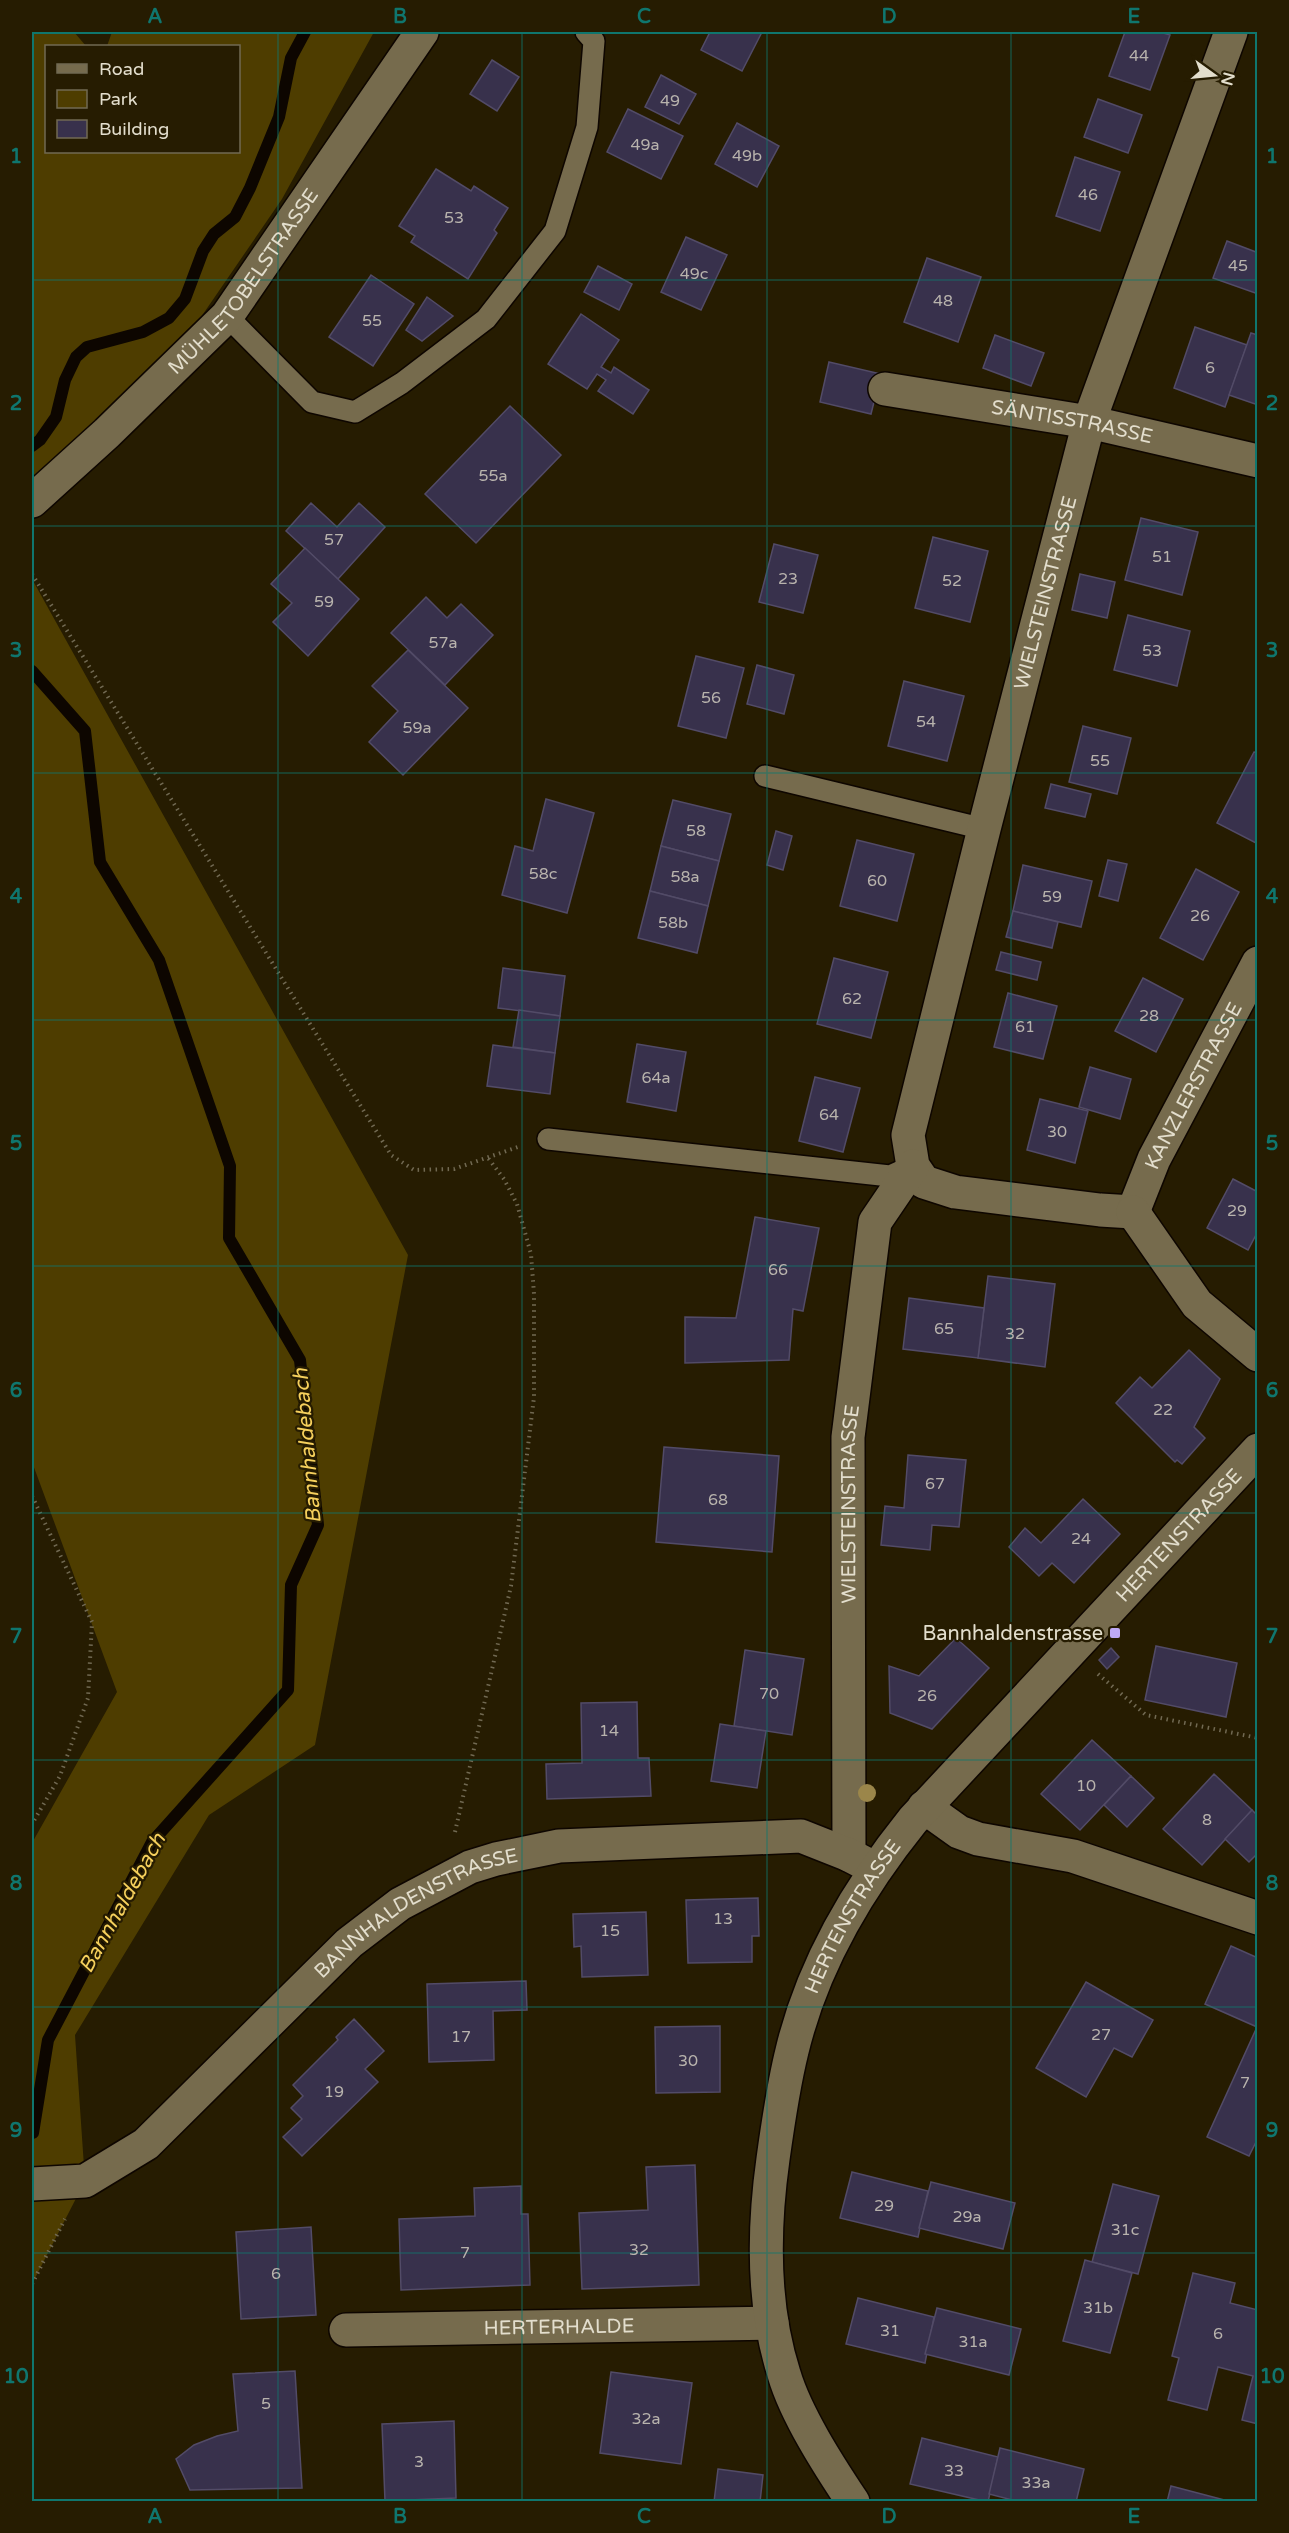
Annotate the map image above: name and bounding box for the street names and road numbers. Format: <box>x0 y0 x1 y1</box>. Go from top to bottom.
street label: MÜHLETOBELSTRASSE <box>163 184 324 380</box>
street label: SÄNTISSTRASSE <box>990 395 1155 449</box>
street label: WIELSTEINSTRASSE <box>1009 494 1082 692</box>
street label: KANZLERSTRASSE <box>1140 999 1248 1173</box>
street label: WIELSTEINSTRASSE <box>836 1403 865 1603</box>
street label: HERTENSTRASSE <box>1111 1464 1247 1607</box>
street label: HERTENSTRASSE <box>800 1835 906 1997</box>
street label: BANNHALDENSTRASSE <box>310 1844 520 1984</box>
street label: HERTERHALDE <box>483 2314 635 2341</box>

